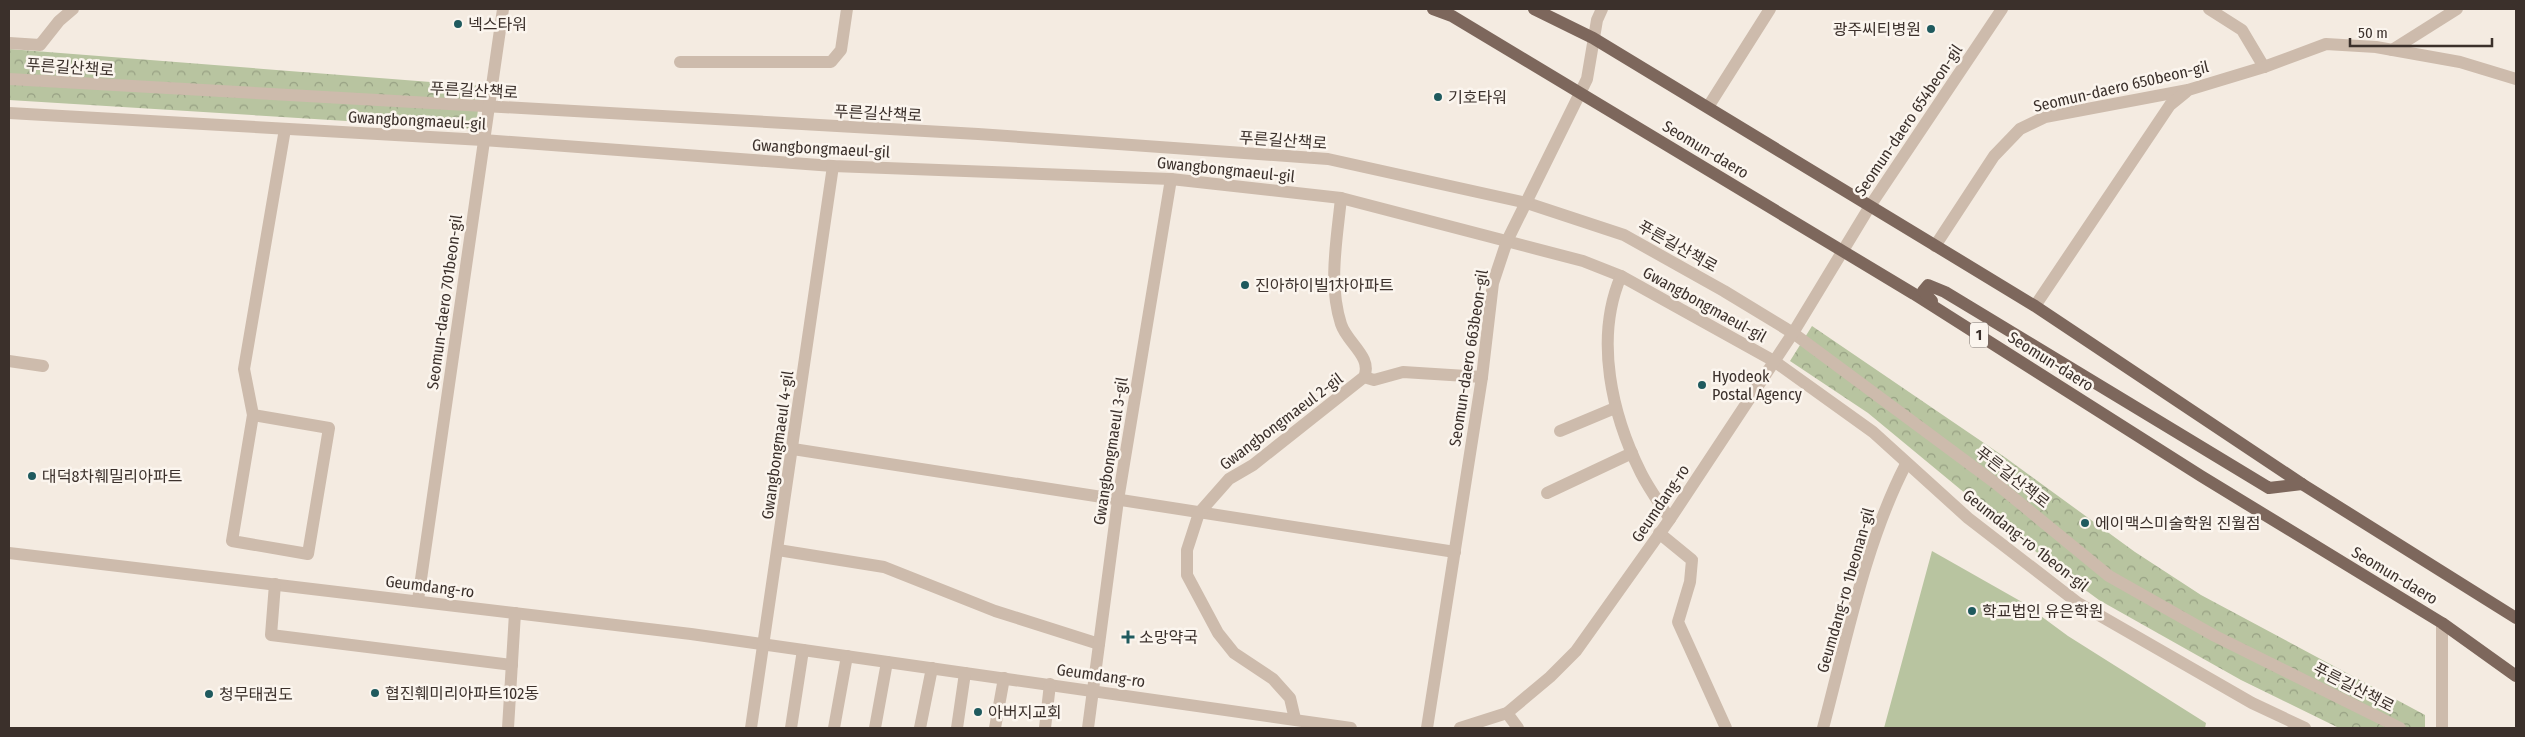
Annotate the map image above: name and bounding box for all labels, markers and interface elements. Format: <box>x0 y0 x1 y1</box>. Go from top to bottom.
place label: 넥스타워 <box>468 15 527 34</box>
scale bar <box>2350 15 2492 47</box>
marker: 넥스타워 <box>452 18 464 30</box>
place label: 광주씨티병원 <box>1833 20 1921 39</box>
marker: 광주씨티병원 <box>1925 23 1937 35</box>
text: 50 m <box>2358 24 2388 42</box>
street label: Seomun-daero 654beon-gil <box>1851 41 1966 200</box>
street label: 푸른길산책로 <box>25 55 115 80</box>
street label: Seomun-daero 650beon-gil <box>2032 57 2211 116</box>
street label: 푸른길산책로 <box>429 79 519 102</box>
place label: 기호타워 <box>1448 88 1507 107</box>
marker: 기호타워 <box>1432 91 1444 103</box>
street label: 푸른길산책로 <box>833 102 923 125</box>
street label: Gwangbongmaeul-gil <box>347 107 487 134</box>
street label: Seomun-daero <box>1659 116 1752 183</box>
street label: 푸른길산책로 <box>1238 128 1328 153</box>
street label: Gwangbongmaeul-gil <box>751 135 891 162</box>
street label: Gwangbongmaeul-gil <box>1156 153 1296 186</box>
street label: Seomun-daero 701beon-gil <box>423 213 466 391</box>
street label: 푸른길산책로 <box>1635 217 1721 276</box>
street label: Gwangbongmaeul-gil <box>1640 263 1770 346</box>
street label: Seomun-daero 663beon-gil <box>1445 268 1492 448</box>
place label: 진아하이빌1차아파트 <box>1255 276 1394 295</box>
marker: 진아하이빌1차아파트 <box>1239 279 1251 291</box>
road number: 1 <box>1970 322 1988 348</box>
street label: Seomun-daero <box>2005 328 2097 395</box>
place label: Hyodeok Postal Agency <box>1712 367 1803 404</box>
street label: Gwangbongmaeul 2-gil <box>1216 369 1347 474</box>
street label: Gwangbongmaeul 4-gil <box>758 370 797 521</box>
street label: Gwangbongmaeul 3-gil <box>1089 376 1132 526</box>
marker: Hyodeok Postal Agency <box>1696 379 1708 391</box>
street label: 푸른길산책로 <box>1972 443 2054 512</box>
street label: Geumdang-ro <box>1628 461 1693 546</box>
place label: 대덕8차훼밀리아파트 <box>42 467 182 486</box>
marker: 대덕8차훼밀리아파트 <box>26 470 38 482</box>
street label: Geumdang-ro 1beon-gil <box>1959 485 2092 595</box>
street label: Geumdang-ro 1beonan-gil <box>1813 506 1878 675</box>
place label: 에이맥스미술학원 진월점 <box>2095 514 2261 533</box>
marker: 에이맥스미술학원 진월점 <box>2079 517 2091 529</box>
street label: Seomun-daero <box>2348 542 2441 609</box>
street label: Geumdang-ro <box>384 572 475 601</box>
place label: 학교법인 유은학원 <box>1982 602 2104 621</box>
marker: 학교법인 유은학원 <box>1966 605 1978 617</box>
place label: 소망약국 <box>1139 628 1198 647</box>
marker: 소망약국 <box>1121 630 1135 644</box>
street label: 푸른길산책로 <box>2310 659 2398 716</box>
street label: Geumdang-ro <box>1055 660 1147 691</box>
place label: 협진훼미리아파트102동 <box>385 684 539 703</box>
place label: 청무태권도 <box>219 685 293 704</box>
marker: 협진훼미리아파트102동 <box>369 687 381 699</box>
marker: 청무태권도 <box>203 688 215 700</box>
place label: 아버지교회 <box>988 703 1062 722</box>
marker: 아버지교회 <box>972 706 984 718</box>

